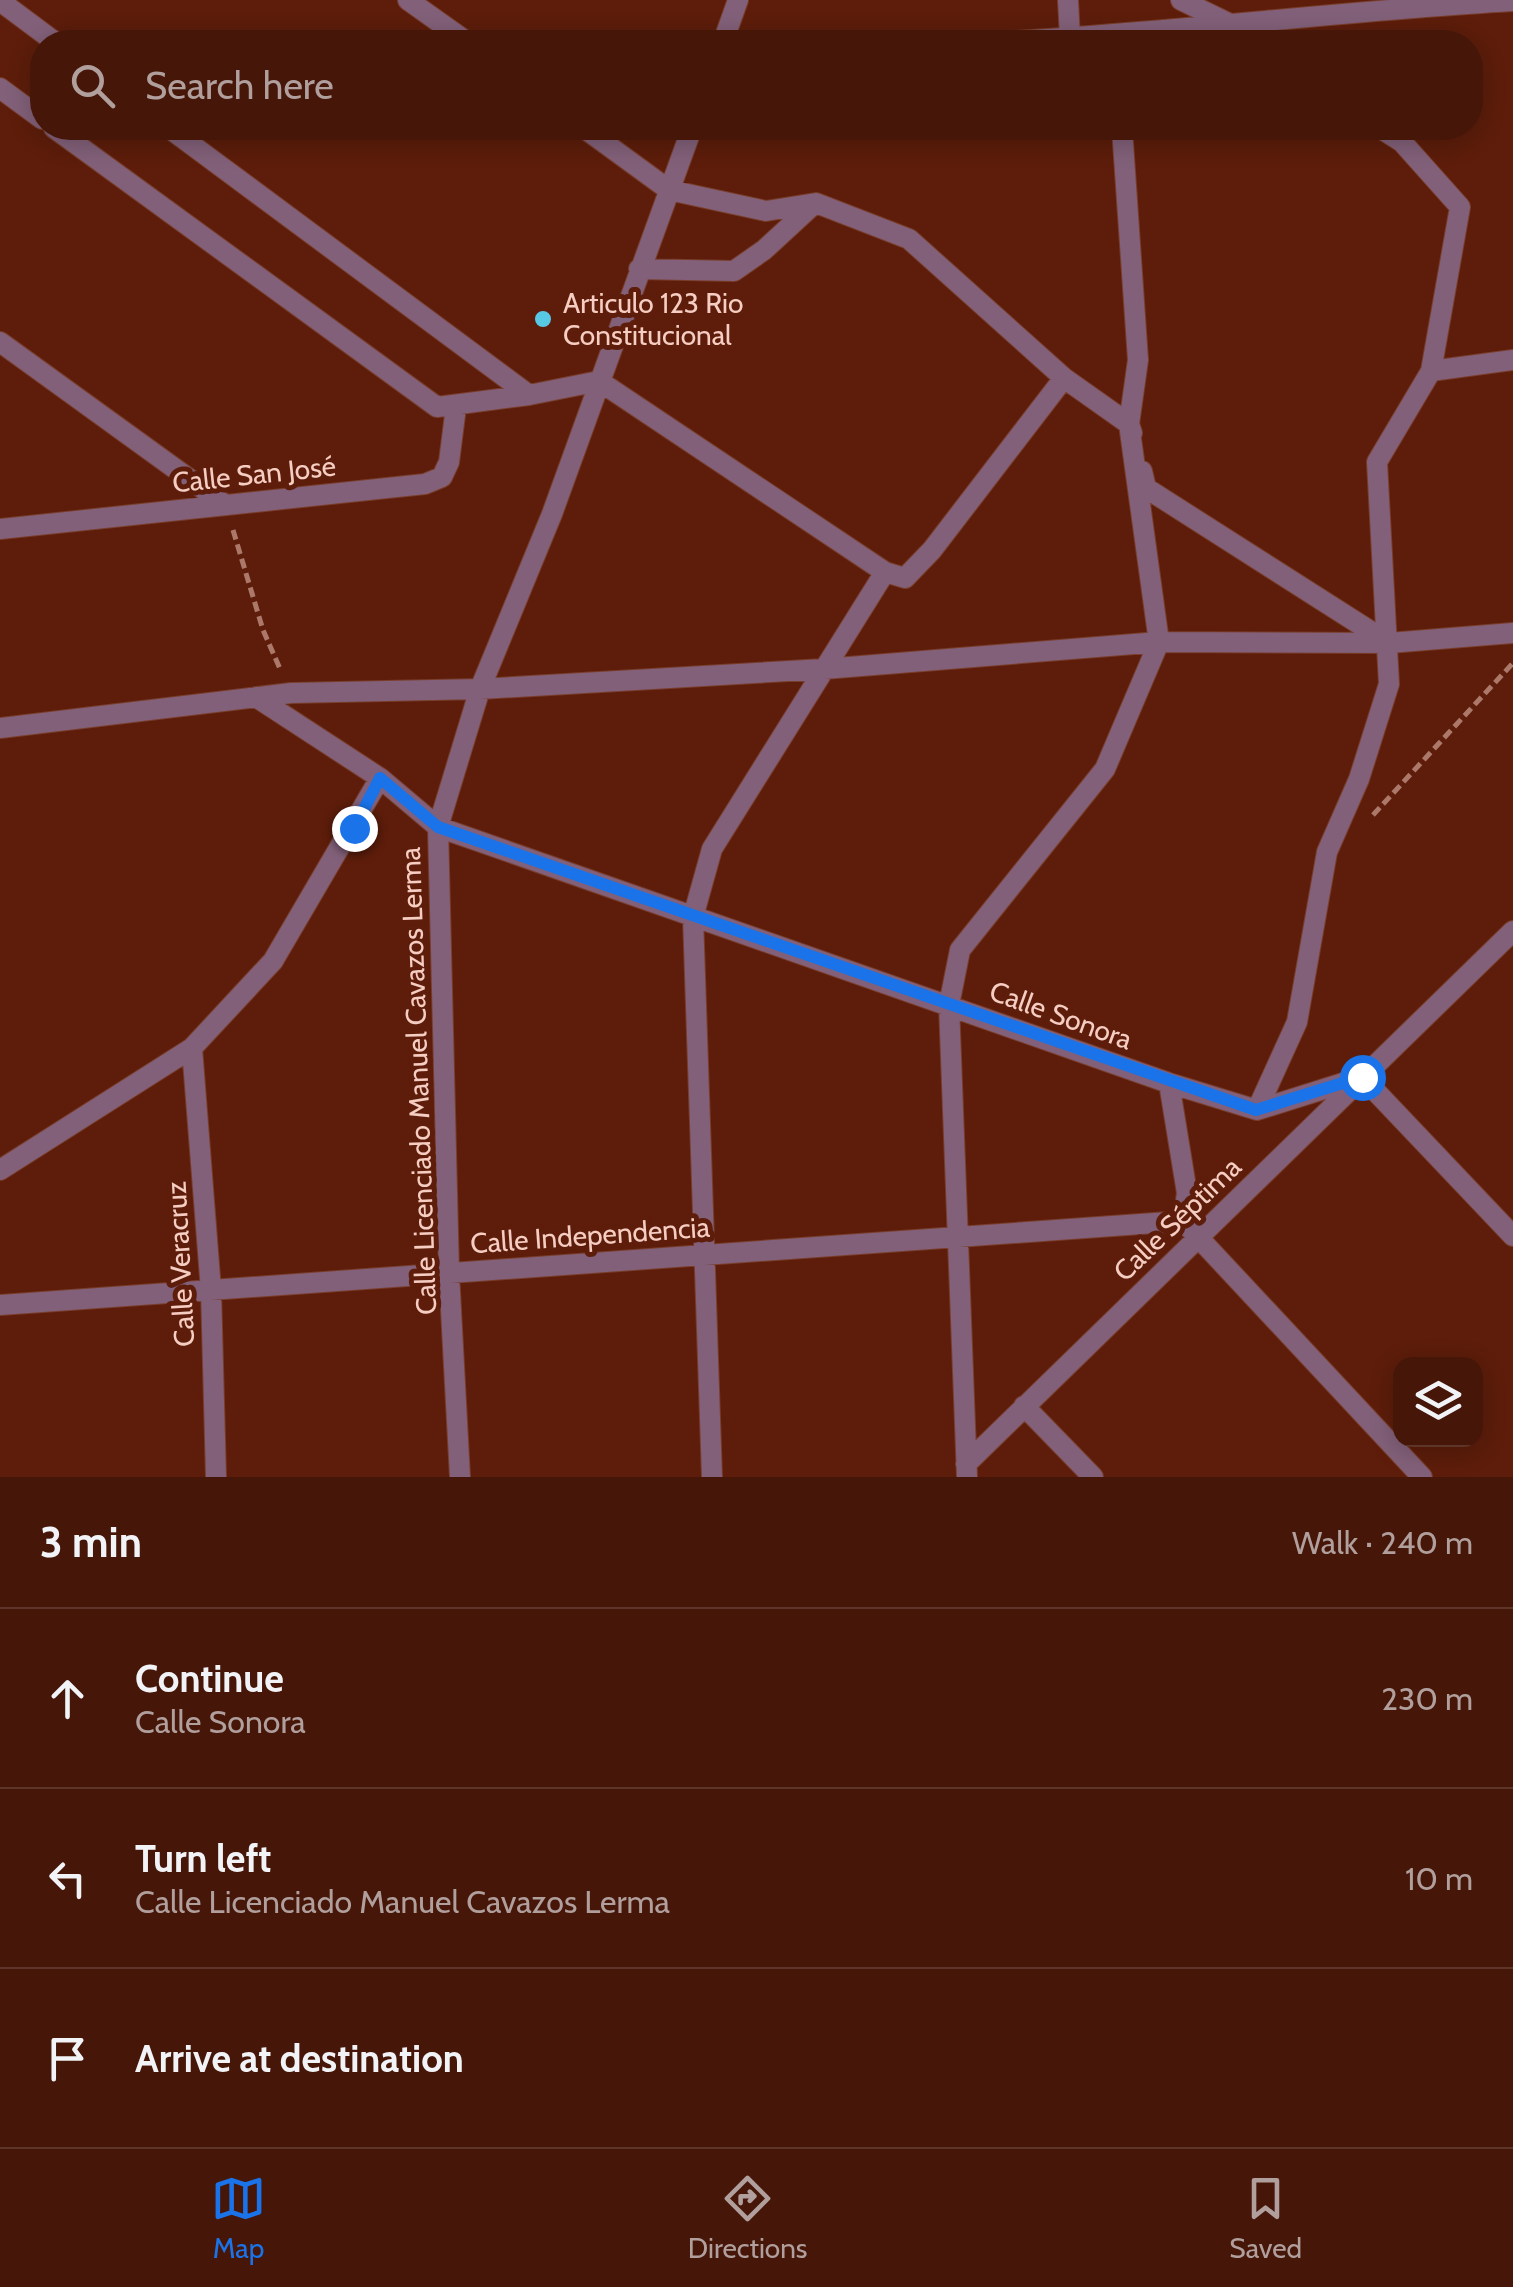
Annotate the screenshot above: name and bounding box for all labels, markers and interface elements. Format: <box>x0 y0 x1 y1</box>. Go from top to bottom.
search box <box>30 30 1483 140</box>
icon: search <box>65 58 120 113</box>
text: Search here <box>145 62 334 109</box>
place label: Articulo 123 Rio Constitucional <box>563 286 743 352</box>
marker: Articulo 123 Rio Constitucional <box>532 308 554 330</box>
street label: Calle San José <box>171 449 337 499</box>
route end <box>332 806 378 852</box>
street label: Calle Licenciado Manuel Cavazos Lerma <box>393 846 443 1316</box>
street label: Calle Sonora <box>985 973 1137 1057</box>
route start <box>1340 1055 1386 1101</box>
street label: Calle Séptima <box>1106 1149 1248 1288</box>
street label: Calle Veracruz <box>159 1180 201 1348</box>
street label: Calle Independencia <box>469 1210 711 1260</box>
map controls <box>1393 1357 1483 1447</box>
button: layers <box>1393 1357 1483 1447</box>
text: 3 min <box>40 1516 142 1568</box>
text: Walk · 240 m <box>1292 1523 1473 1562</box>
text: Continue <box>135 1655 284 1702</box>
icon: ahead <box>40 1671 95 1726</box>
text: 230 m <box>1381 1679 1473 1718</box>
text: Calle Sonora <box>135 1702 306 1741</box>
text: Turn left <box>135 1835 271 1882</box>
icon: left <box>40 1851 95 1906</box>
text: 10 m <box>1405 1859 1473 1898</box>
text: Calle Licenciado Manuel Cavazos Lerma <box>135 1882 670 1921</box>
icon: arrive <box>40 2031 95 2086</box>
text: Arrive at destination <box>135 2035 464 2082</box>
tab: Map <box>211 2171 266 2265</box>
tab: Directions <box>688 2171 807 2265</box>
tab: Saved <box>1229 2171 1302 2265</box>

